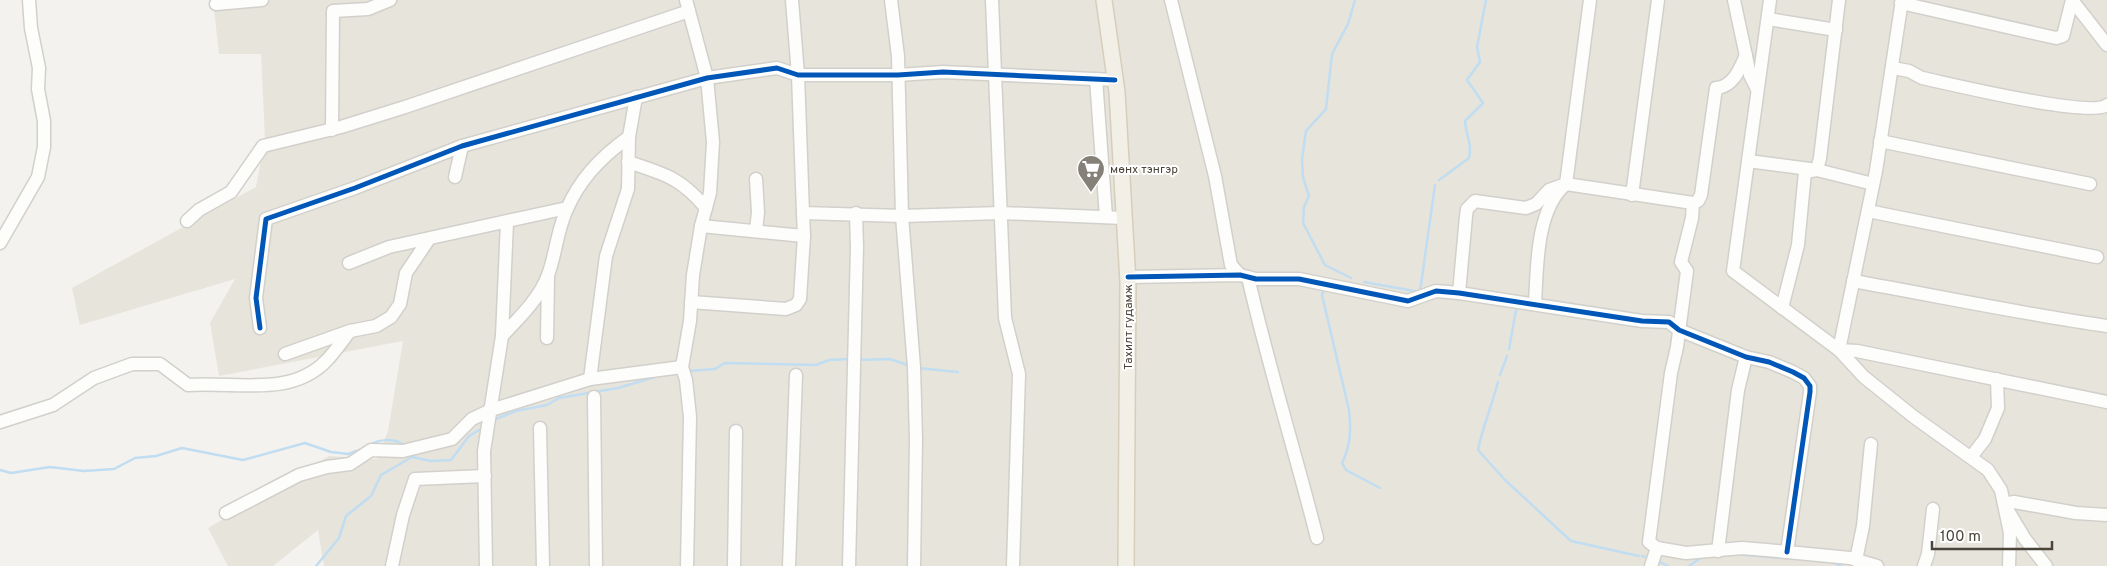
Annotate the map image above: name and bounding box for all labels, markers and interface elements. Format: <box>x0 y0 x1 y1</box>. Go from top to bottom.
supermarket icon: мөнх тэнгэр <box>1076 154 1106 193</box>
place label: мөнх тэнгэр <box>1110 162 1178 178</box>
street label: Тахилт гудамж <box>1121 284 1137 370</box>
scale bar <box>1932 518 2052 550</box>
text: 100 m <box>1940 528 1981 547</box>

